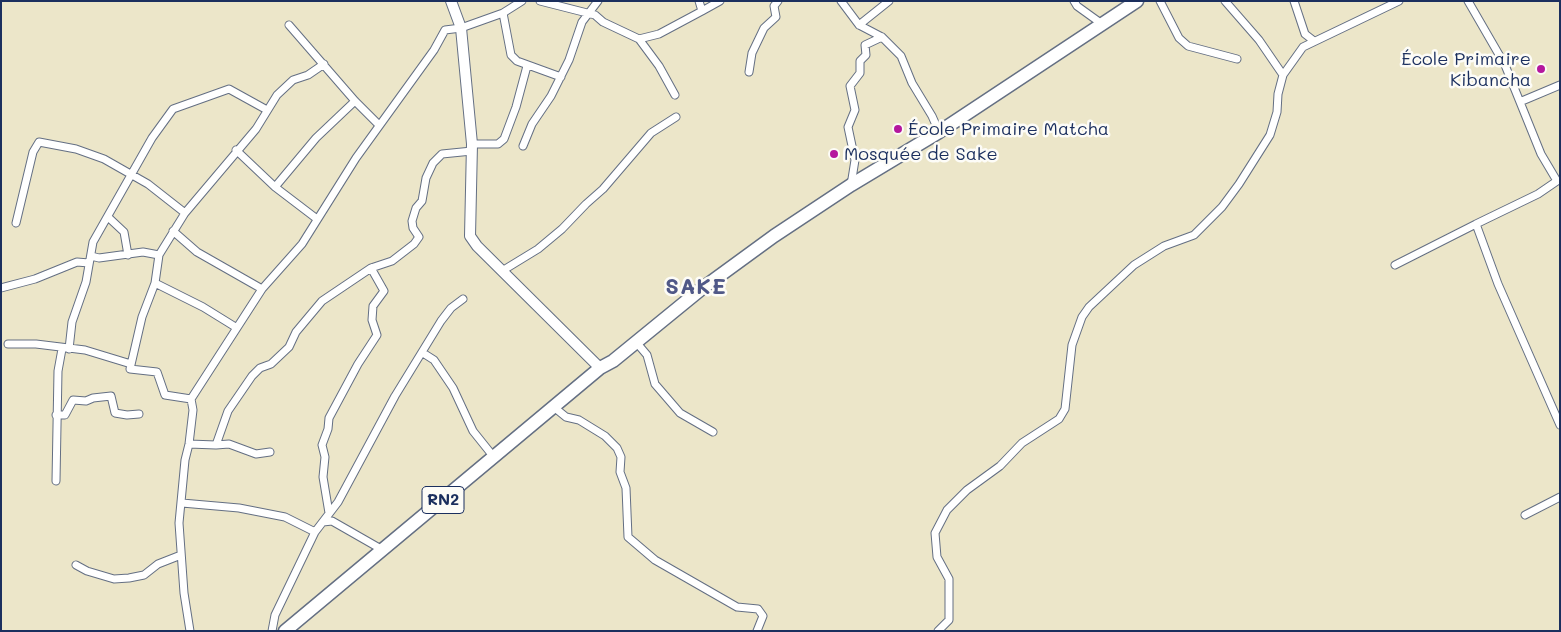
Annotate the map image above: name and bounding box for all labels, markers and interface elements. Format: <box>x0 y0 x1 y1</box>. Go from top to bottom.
place label: École Primaire Kibancha <box>1401 48 1531 90</box>
marker: École Primaire Kibancha <box>1535 63 1547 75</box>
place label: École Primaire Matcha <box>908 118 1109 140</box>
marker: École Primaire Matcha <box>892 123 904 135</box>
place label: Mosquée de Sake <box>844 143 998 165</box>
marker: Mosquée de Sake <box>828 148 840 160</box>
district label: SAKE <box>665 274 727 300</box>
road number: RN2 <box>422 486 464 514</box>

